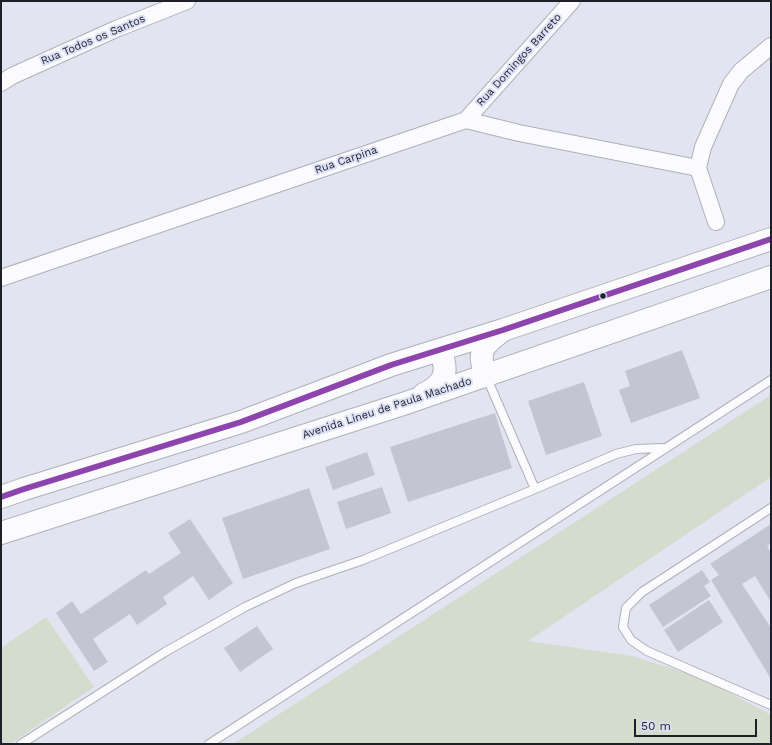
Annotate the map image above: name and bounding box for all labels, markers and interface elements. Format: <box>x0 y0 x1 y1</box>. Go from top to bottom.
street label: Rua Domingos Barreto <box>474 11 564 109</box>
street label: Rua Todos os Santos <box>39 12 147 68</box>
street label: Rua Carpina <box>313 143 379 177</box>
unlabelled marker <box>598 291 608 301</box>
street label: Avenida Lineu de Paula Machado <box>301 374 473 442</box>
scale bar <box>636 711 759 737</box>
text: 50 m <box>641 719 671 733</box>

